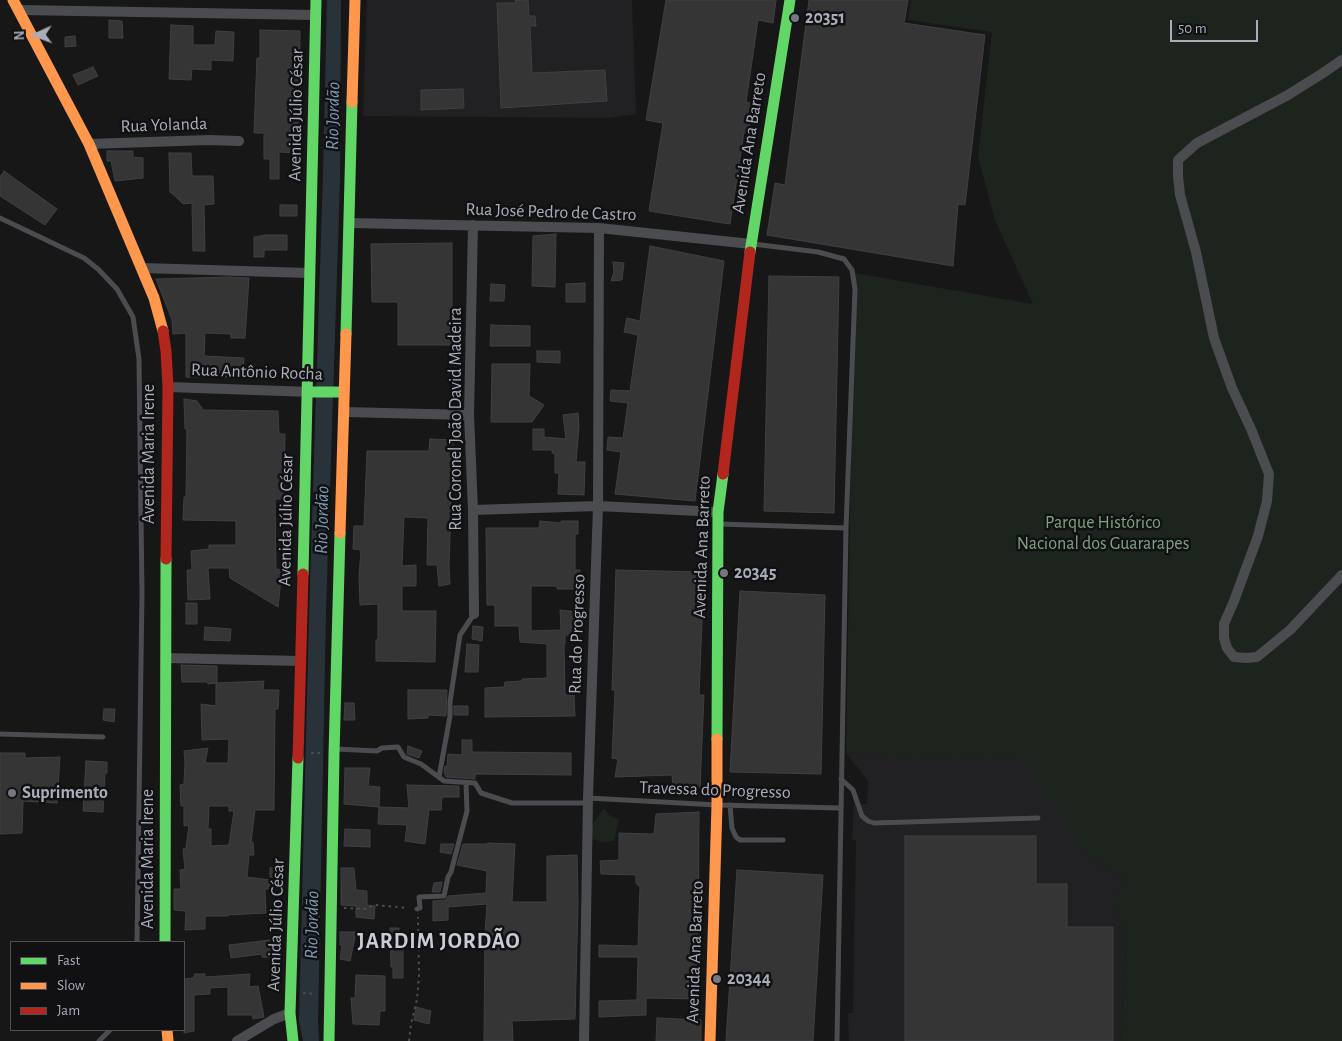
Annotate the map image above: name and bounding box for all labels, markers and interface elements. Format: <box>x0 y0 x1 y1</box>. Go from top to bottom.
place label: 20351 <box>805 7 845 29</box>
north arrow <box>10 10 60 60</box>
scale bar <box>1172 10 1260 42</box>
marker: 20351 <box>789 12 801 24</box>
text: 50 m <box>1178 21 1207 36</box>
text: N <box>13 30 27 41</box>
street label: Avenida Júlio César <box>284 48 308 182</box>
street label: Avenida Ana Barreto <box>727 71 771 215</box>
water label: Rio Jordão <box>321 82 345 150</box>
street label: Rua Yolanda <box>120 113 208 137</box>
street label: Rua José Pedro de Castro <box>465 198 637 226</box>
street label: Rua Coronel João David Madeira <box>445 307 467 531</box>
street label: Rua Antônio Rocha <box>191 359 323 385</box>
street label: Avenida Maria Irene <box>138 384 160 524</box>
street label: Avenida Júlio César <box>274 453 298 587</box>
street label: Avenida Ana Barreto <box>689 475 715 619</box>
water label: Rio Jordão <box>310 486 334 554</box>
park label: Parque Histórico Nacional dos Guararapes <box>1017 512 1189 554</box>
place label: 20345 <box>734 562 776 584</box>
marker: 20345 <box>718 567 730 579</box>
street label: Rua do Progresso <box>564 574 590 694</box>
street label: Travessa do Progresso <box>639 777 791 803</box>
place label: Suprimento <box>22 782 108 804</box>
marker: Suprimento <box>6 787 18 799</box>
street label: Avenida Maria Irene <box>137 789 159 929</box>
street label: Avenida Júlio César <box>263 858 289 992</box>
street label: Avenida Ana Barreto <box>682 880 708 1024</box>
water label: Rio Jordão <box>300 891 324 959</box>
district label: JARDIM JORDÃO <box>356 928 522 954</box>
legend <box>10 941 185 1031</box>
text: Fast <box>57 953 80 968</box>
place label: 20344 <box>727 968 771 990</box>
marker: 20344 <box>711 973 723 985</box>
text: Slow <box>57 978 85 993</box>
text: Jam <box>57 1003 80 1018</box>

